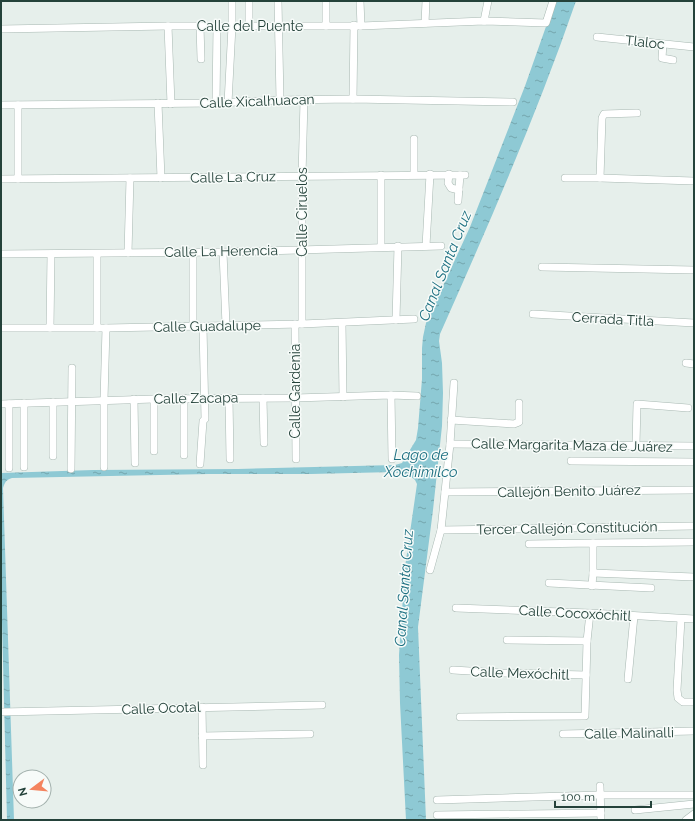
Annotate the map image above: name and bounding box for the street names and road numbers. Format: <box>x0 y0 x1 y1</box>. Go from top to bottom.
street label: Calle del Puente <box>197 18 303 34</box>
street label: Tlaloc <box>624 32 666 52</box>
street label: Calle Xicalhuacan <box>199 91 315 111</box>
street label: Calle Ciruelos <box>294 167 310 257</box>
street label: Calle La Cruz <box>190 168 276 186</box>
street label: Calle La Herencia <box>164 242 278 260</box>
street label: Cerrada Titla <box>571 309 655 329</box>
street label: Calle Guadalupe <box>153 317 261 335</box>
street label: Calle Gardenia <box>287 344 303 438</box>
street label: Calle Zacapa <box>154 389 238 407</box>
street label: Calle Margarita Maza de Juárez <box>471 435 673 455</box>
street label: Callejón Benito Juárez <box>497 482 641 500</box>
street label: Tercer Callejón Constitución <box>476 518 658 538</box>
street label: Calle Cocoxóchitl <box>518 602 632 624</box>
street label: Calle Mexóchitl <box>470 663 570 683</box>
street label: Calle Ocotal <box>121 699 201 717</box>
street label: Calle Malinalli <box>584 724 674 742</box>

